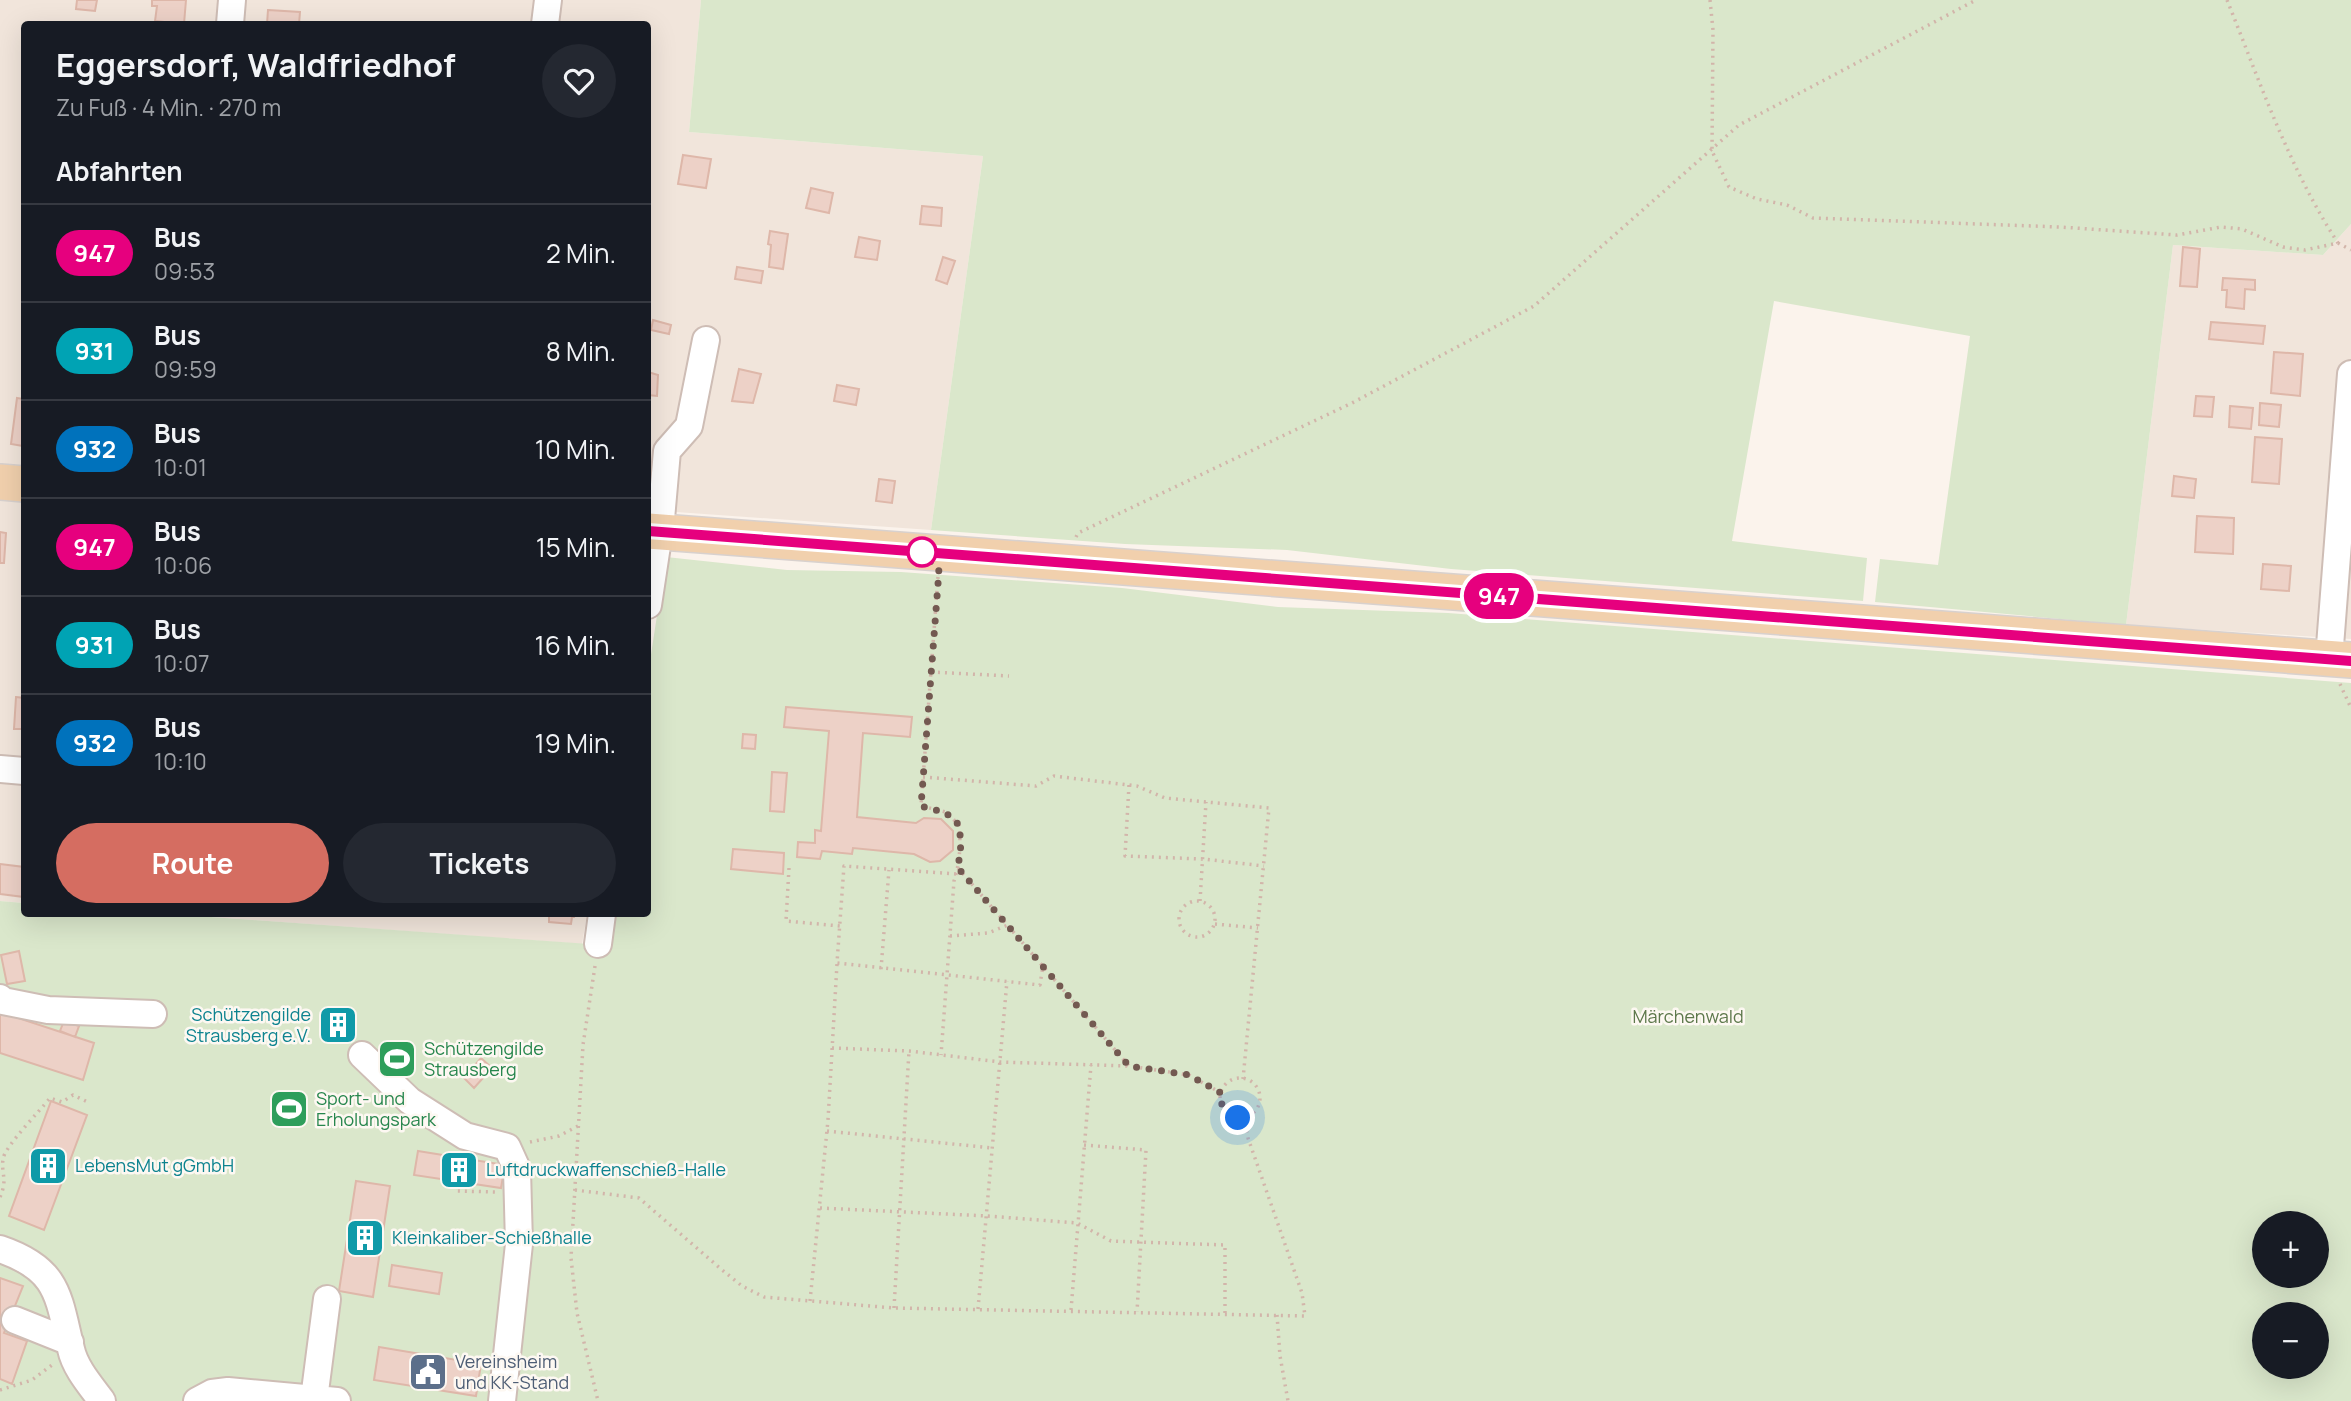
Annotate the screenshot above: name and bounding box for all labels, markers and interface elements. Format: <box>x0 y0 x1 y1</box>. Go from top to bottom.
text: Eggersdorf, Waldfriedhof <box>56 42 456 87</box>
button: heart <box>542 44 616 118</box>
text: Zu Fuß · 4 Min. · 270 m <box>56 91 281 123</box>
text: Abfahrten <box>56 153 183 189</box>
text: Bus <box>154 219 201 255</box>
text: 2 Min. <box>546 235 616 271</box>
text: 947 <box>73 236 116 269</box>
text: 09:53 <box>154 255 215 287</box>
text: Bus <box>154 317 201 353</box>
text: 8 Min. <box>546 333 616 369</box>
text: 931 <box>75 334 114 367</box>
text: 09:59 <box>154 353 217 385</box>
text: Bus <box>154 415 201 451</box>
text: 10 Min. <box>535 431 616 467</box>
text: 932 <box>73 432 116 465</box>
text: 10:01 <box>154 451 207 483</box>
text: Bus <box>154 513 201 549</box>
text: 15 Min. <box>536 529 616 565</box>
text: 947 <box>73 530 116 563</box>
unlabelled marker <box>907 537 937 567</box>
text: 10:06 <box>154 549 212 581</box>
line badge: 947 <box>1459 573 1539 619</box>
text: 947 <box>1478 579 1520 612</box>
text: Bus <box>154 611 201 647</box>
text: 16 Min. <box>535 627 616 663</box>
text: 931 <box>75 628 114 661</box>
text: 10:07 <box>154 647 209 679</box>
text: Bus <box>154 709 201 745</box>
text: 19 Min. <box>535 725 616 761</box>
text: 932 <box>73 726 116 759</box>
text: 10:10 <box>154 745 207 777</box>
button: Route <box>56 823 329 903</box>
button: Tickets <box>343 823 616 903</box>
place label: Schützengilde Strausberg e.V. <box>186 1002 311 1047</box>
building icon: Schützengilde Strausberg e.V. <box>317 1004 359 1046</box>
park label: Märchenwald <box>1632 1004 1744 1028</box>
place label: Schützengilde Strausberg <box>424 1036 544 1081</box>
sports icon: Schützengilde Strausberg <box>376 1038 418 1080</box>
place label: Sport- und Erholungspark <box>316 1086 437 1131</box>
sports icon: Sport- und Erholungspark <box>268 1088 310 1130</box>
your location <box>1220 1100 1255 1135</box>
building icon: LebensMut gGmbH <box>27 1145 69 1187</box>
building icon: Luftdruckwaffenschieß-Halle <box>438 1149 480 1191</box>
place label: LebensMut gGmbH <box>75 1153 234 1177</box>
place label: Luftdruckwaffenschieß-Halle <box>486 1157 726 1181</box>
map controls <box>2252 1211 2329 1379</box>
button: + <box>2252 1211 2329 1288</box>
building icon: Kleinkaliber-Schießhalle <box>344 1217 386 1259</box>
place label: Kleinkaliber-Schießhalle <box>392 1225 592 1249</box>
button: − <box>2252 1302 2329 1379</box>
place label: Vereinsheim und KK-Stand <box>455 1349 569 1394</box>
public building icon: Vereinsheim und KK-Stand <box>407 1351 449 1393</box>

